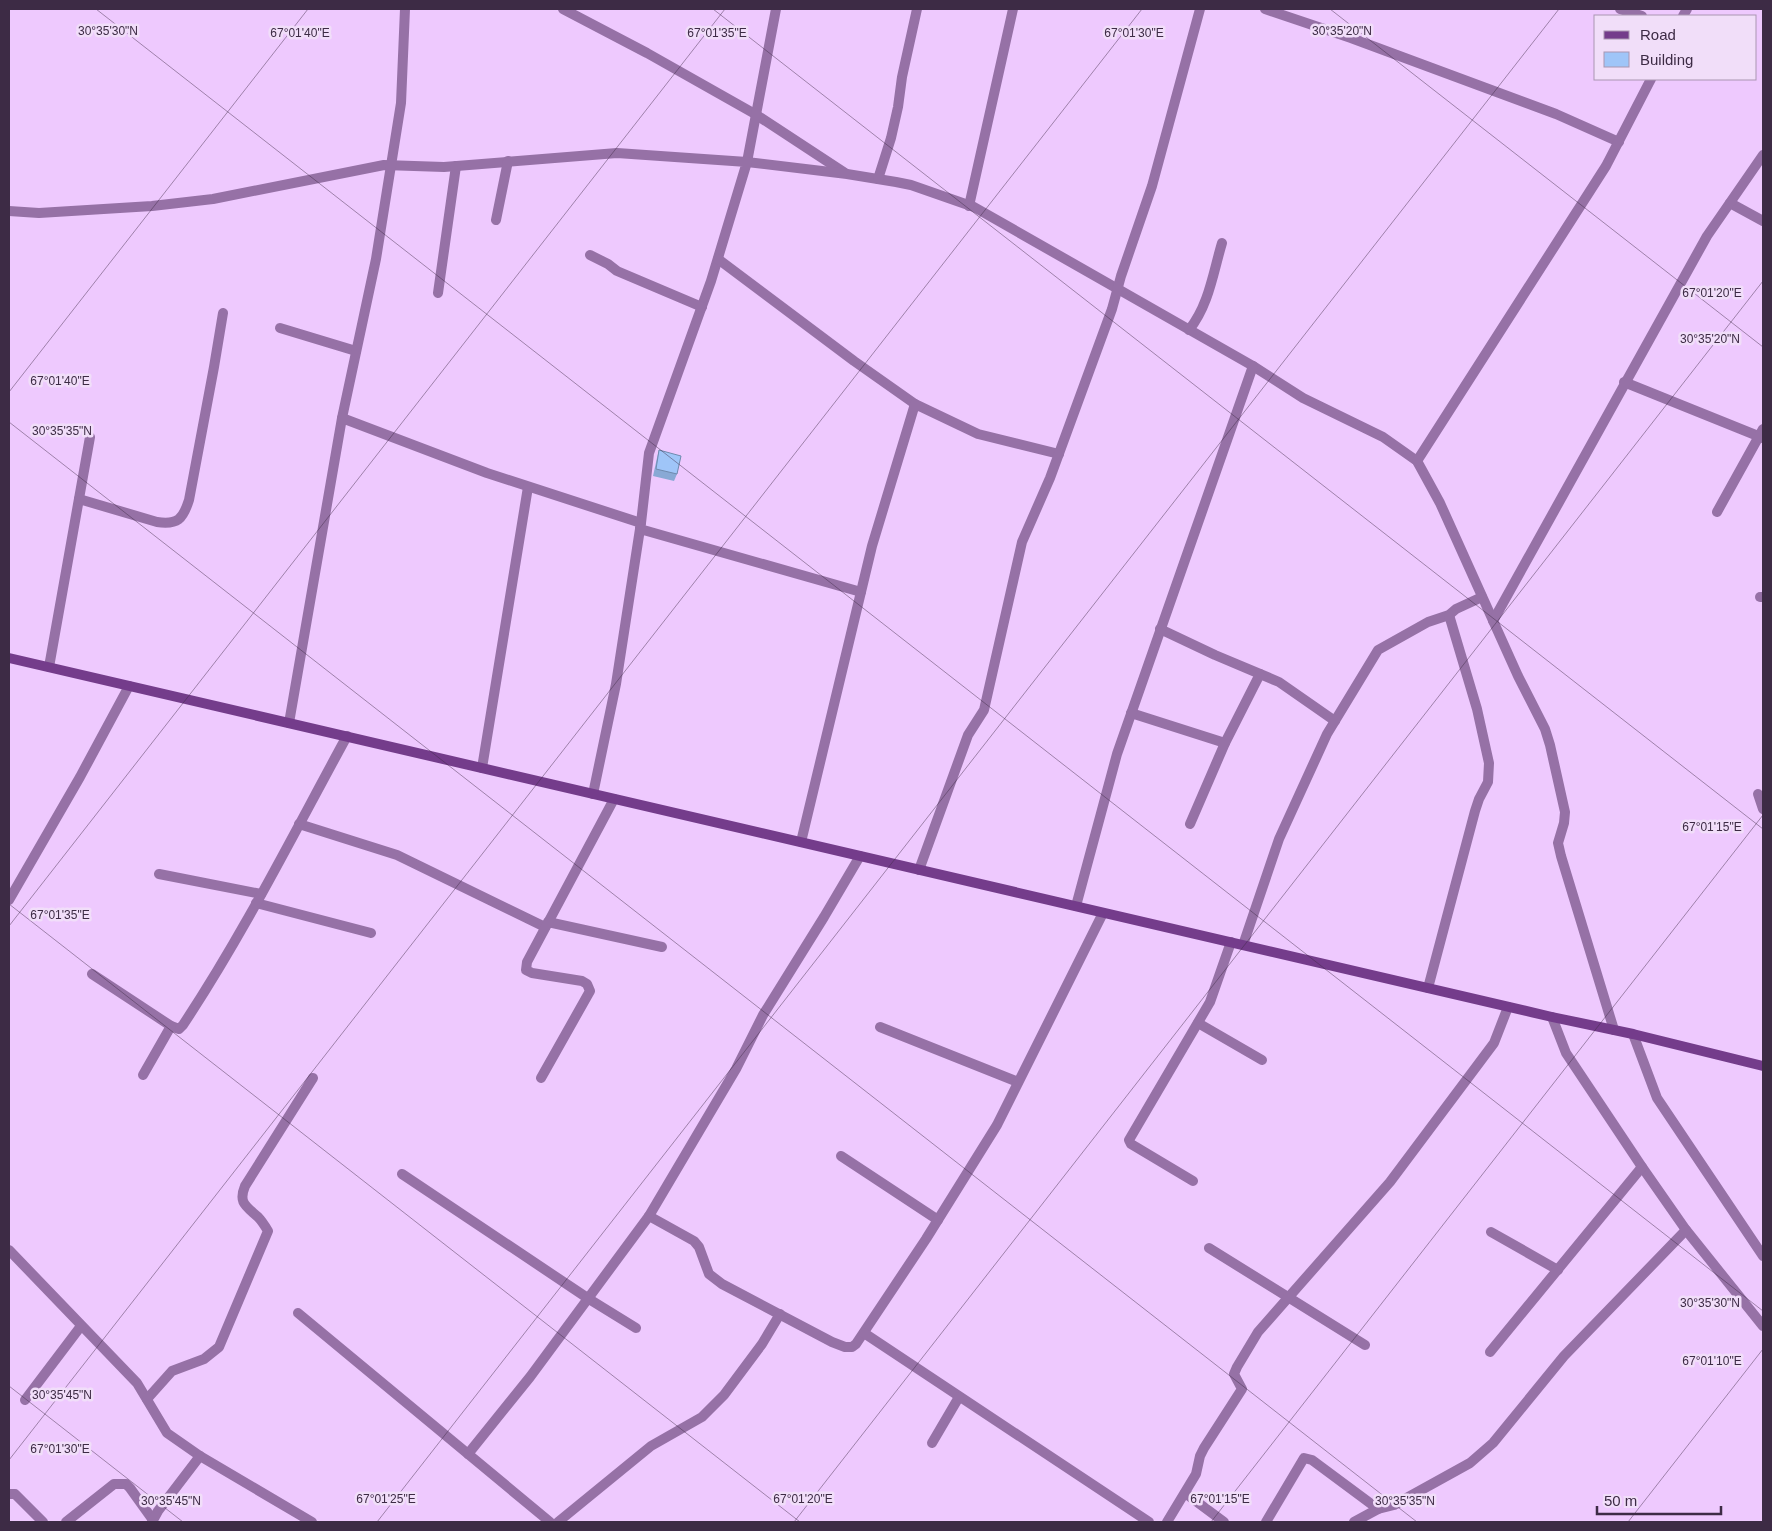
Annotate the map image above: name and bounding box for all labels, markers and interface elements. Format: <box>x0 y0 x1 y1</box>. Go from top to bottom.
legend <box>1594 15 1757 80</box>
text: 30°35'30"N <box>78 24 138 38</box>
text: 30°35'20"N <box>1312 24 1372 38</box>
text: 67°01'40"E <box>270 26 330 40</box>
text: 67°01'35"E <box>687 26 747 40</box>
text: 67°01'30"E <box>1104 26 1164 40</box>
text: Road <box>1640 26 1676 43</box>
text: Building <box>1640 51 1693 68</box>
text: 67°01'20"E <box>1682 286 1742 300</box>
text: 30°35'20"N <box>1680 332 1740 346</box>
text: 67°01'40"E <box>30 374 90 388</box>
text: 30°35'35"N <box>32 424 92 438</box>
text: 67°01'15"E <box>1682 820 1742 834</box>
text: 67°01'35"E <box>30 908 90 922</box>
text: 30°35'30"N <box>1680 1296 1740 1310</box>
text: 67°01'10"E <box>1682 1354 1742 1368</box>
text: 30°35'45"N <box>32 1388 92 1402</box>
text: 67°01'30"E <box>30 1442 90 1456</box>
scale bar <box>1597 1484 1721 1516</box>
text: 67°01'25"E <box>356 1492 416 1506</box>
text: 67°01'20"E <box>773 1492 833 1506</box>
text: 67°01'15"E <box>1190 1492 1250 1506</box>
text: 50 m <box>1604 1492 1637 1509</box>
text: 30°35'45"N <box>141 1494 201 1508</box>
text: 30°35'35"N <box>1375 1494 1435 1508</box>

